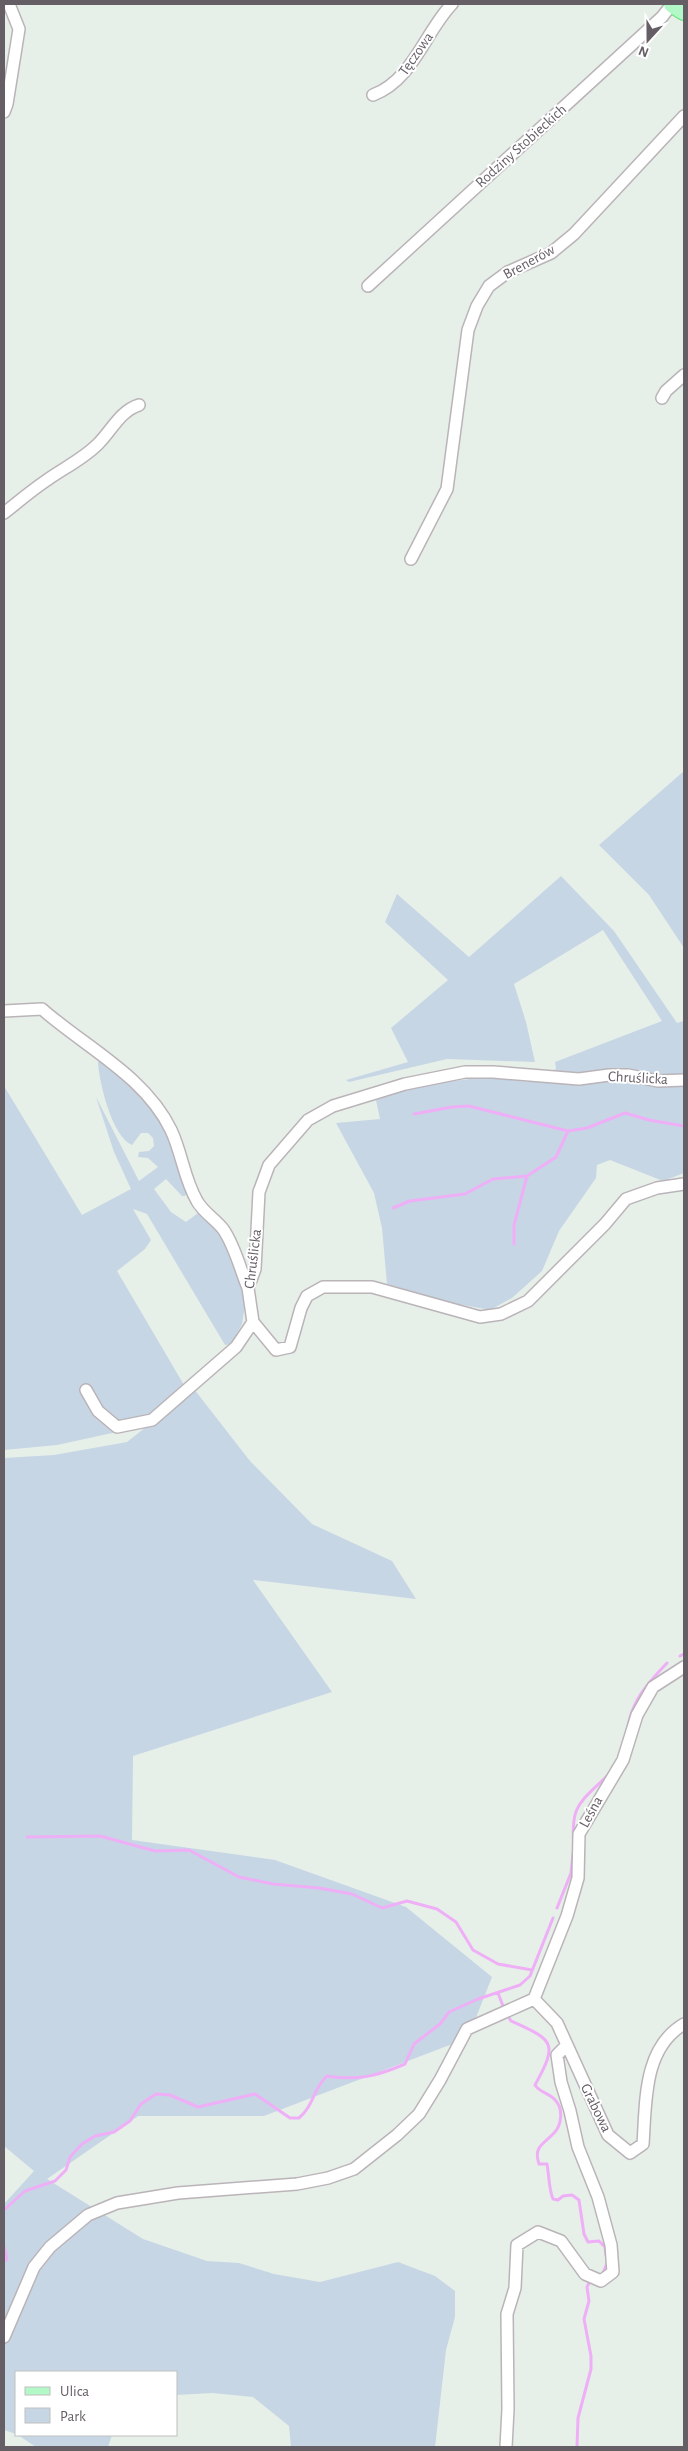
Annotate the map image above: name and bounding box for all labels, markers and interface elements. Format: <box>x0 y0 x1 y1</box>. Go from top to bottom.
north arrow <box>623 15 673 65</box>
street label: Tęczowa <box>396 30 436 78</box>
text: N <box>637 43 651 59</box>
street label: Rodziny Stobieckich <box>473 102 569 190</box>
street label: Brenerów <box>501 242 557 282</box>
street label: Chruślicka <box>608 1069 668 1087</box>
street label: Chruślicka <box>242 1228 264 1290</box>
street label: Leśna <box>576 1794 606 1830</box>
street label: Grabowa <box>578 2081 614 2135</box>
legend <box>15 2371 178 2436</box>
text: Ulica <box>60 2384 89 2399</box>
text: Park <box>60 2409 86 2424</box>

